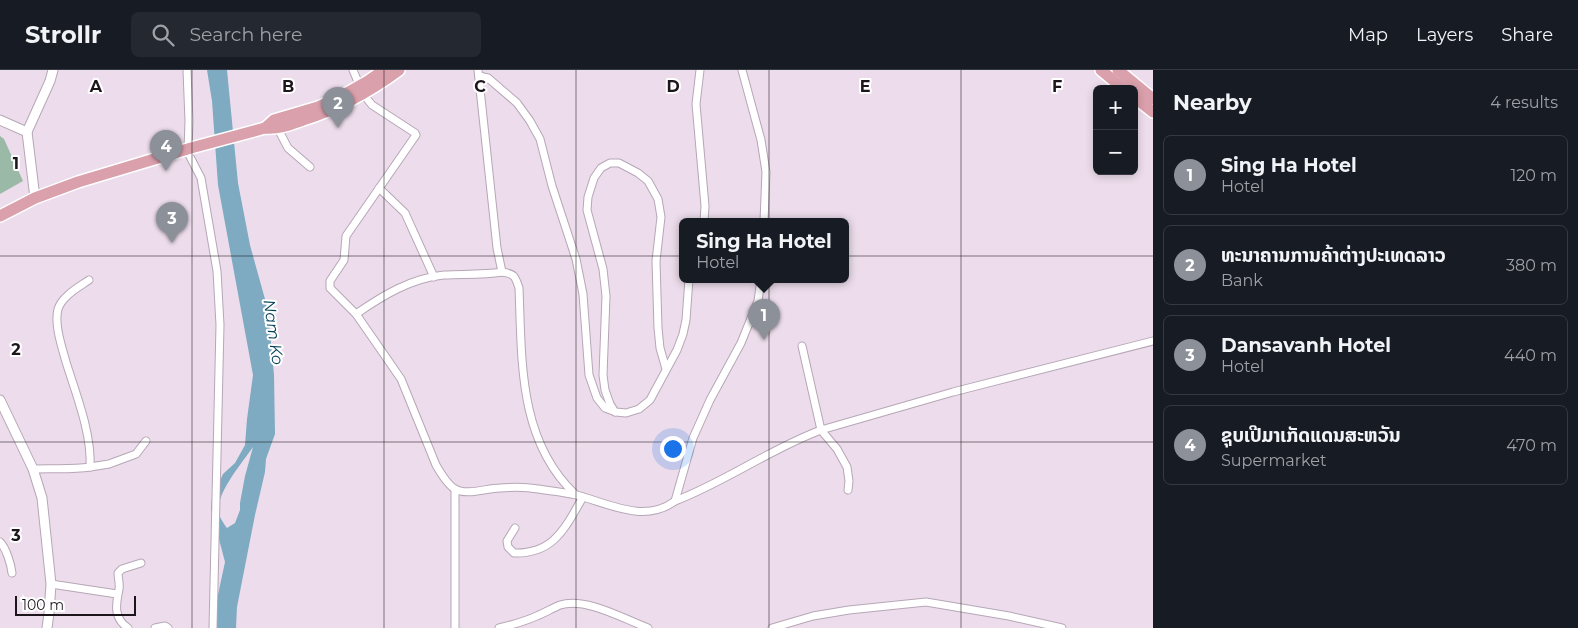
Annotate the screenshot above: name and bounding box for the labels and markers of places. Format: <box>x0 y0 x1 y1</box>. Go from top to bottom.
pin: 2 <box>322 87 354 128</box>
pin: 4 <box>150 130 182 171</box>
pin: 3 <box>156 202 188 243</box>
pin: 1 <box>748 299 780 340</box>

